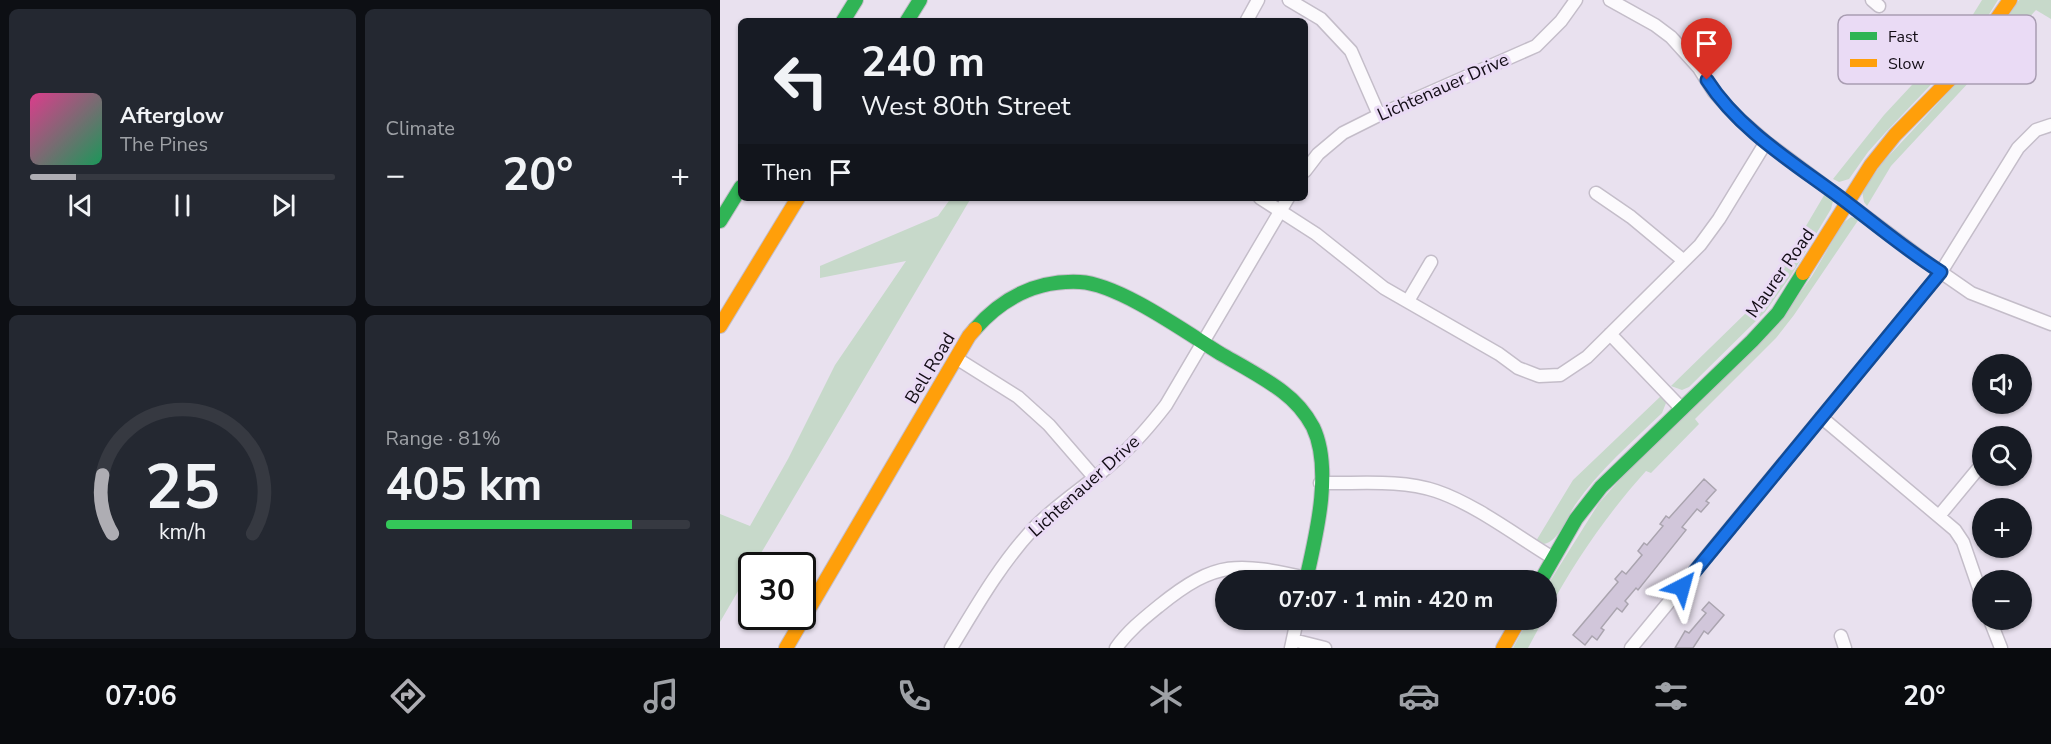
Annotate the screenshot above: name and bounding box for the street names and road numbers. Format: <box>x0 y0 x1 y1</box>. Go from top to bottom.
street label: Lichtenauer Drive <box>1373 47 1513 127</box>
street label: Maurer Road <box>1740 224 1820 322</box>
street label: Bell Road <box>899 328 961 408</box>
street label: Lichtenauer Drive <box>1023 430 1145 542</box>

